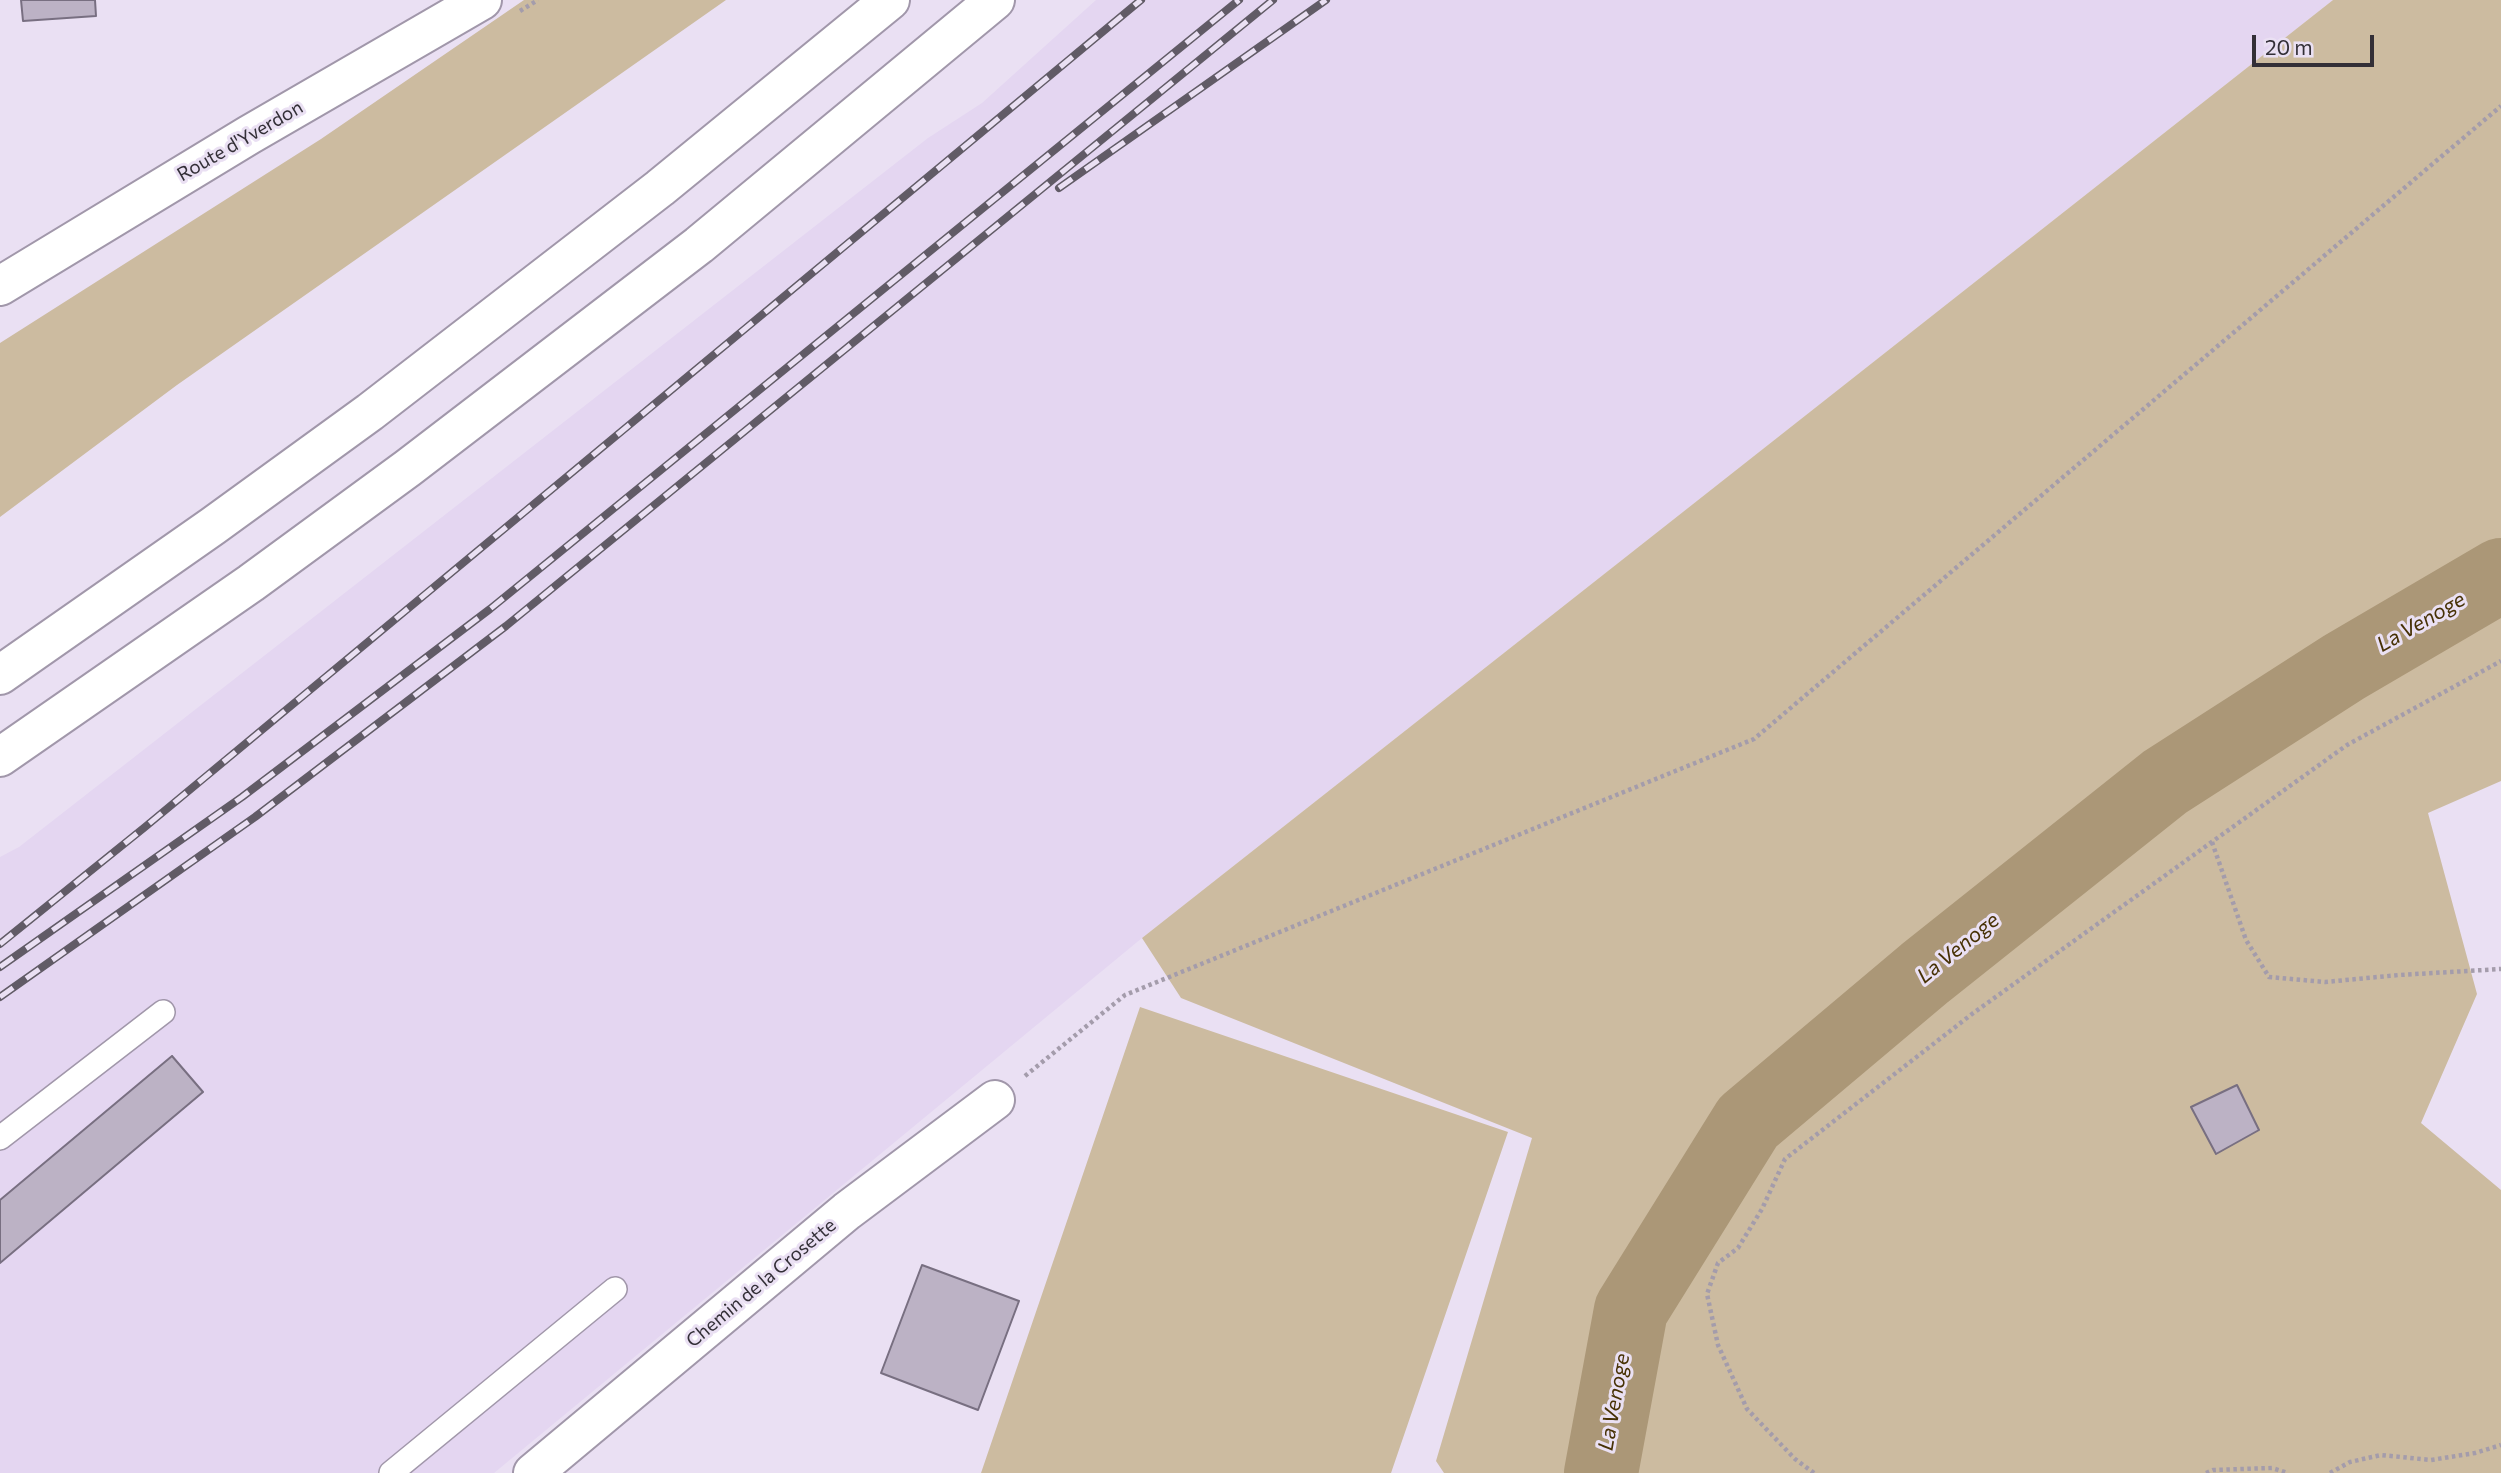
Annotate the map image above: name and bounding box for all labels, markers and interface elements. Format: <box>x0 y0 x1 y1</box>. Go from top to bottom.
scale bar <box>2256 21 2378 65</box>
text: 20 m <box>2265 34 2313 59</box>
street label: Route d'Yverdon <box>173 96 307 186</box>
water label: La Venoge <box>2372 587 2470 657</box>
water label: La Venoge <box>1912 907 2004 989</box>
street label: Chemin de la Crosette <box>682 1214 840 1352</box>
water label: La Venoge <box>1593 1352 1635 1452</box>

